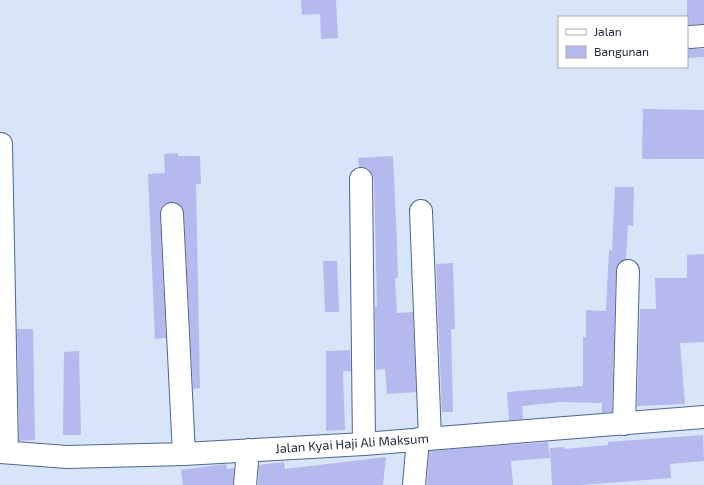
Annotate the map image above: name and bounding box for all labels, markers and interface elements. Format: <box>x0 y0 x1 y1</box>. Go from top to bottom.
legend <box>558 16 688 68</box>
text: Jalan <box>594 24 622 38</box>
text: Bangunan <box>594 44 649 58</box>
street label: Jalan Kyai Haji Ali Maksum <box>275 430 429 456</box>

